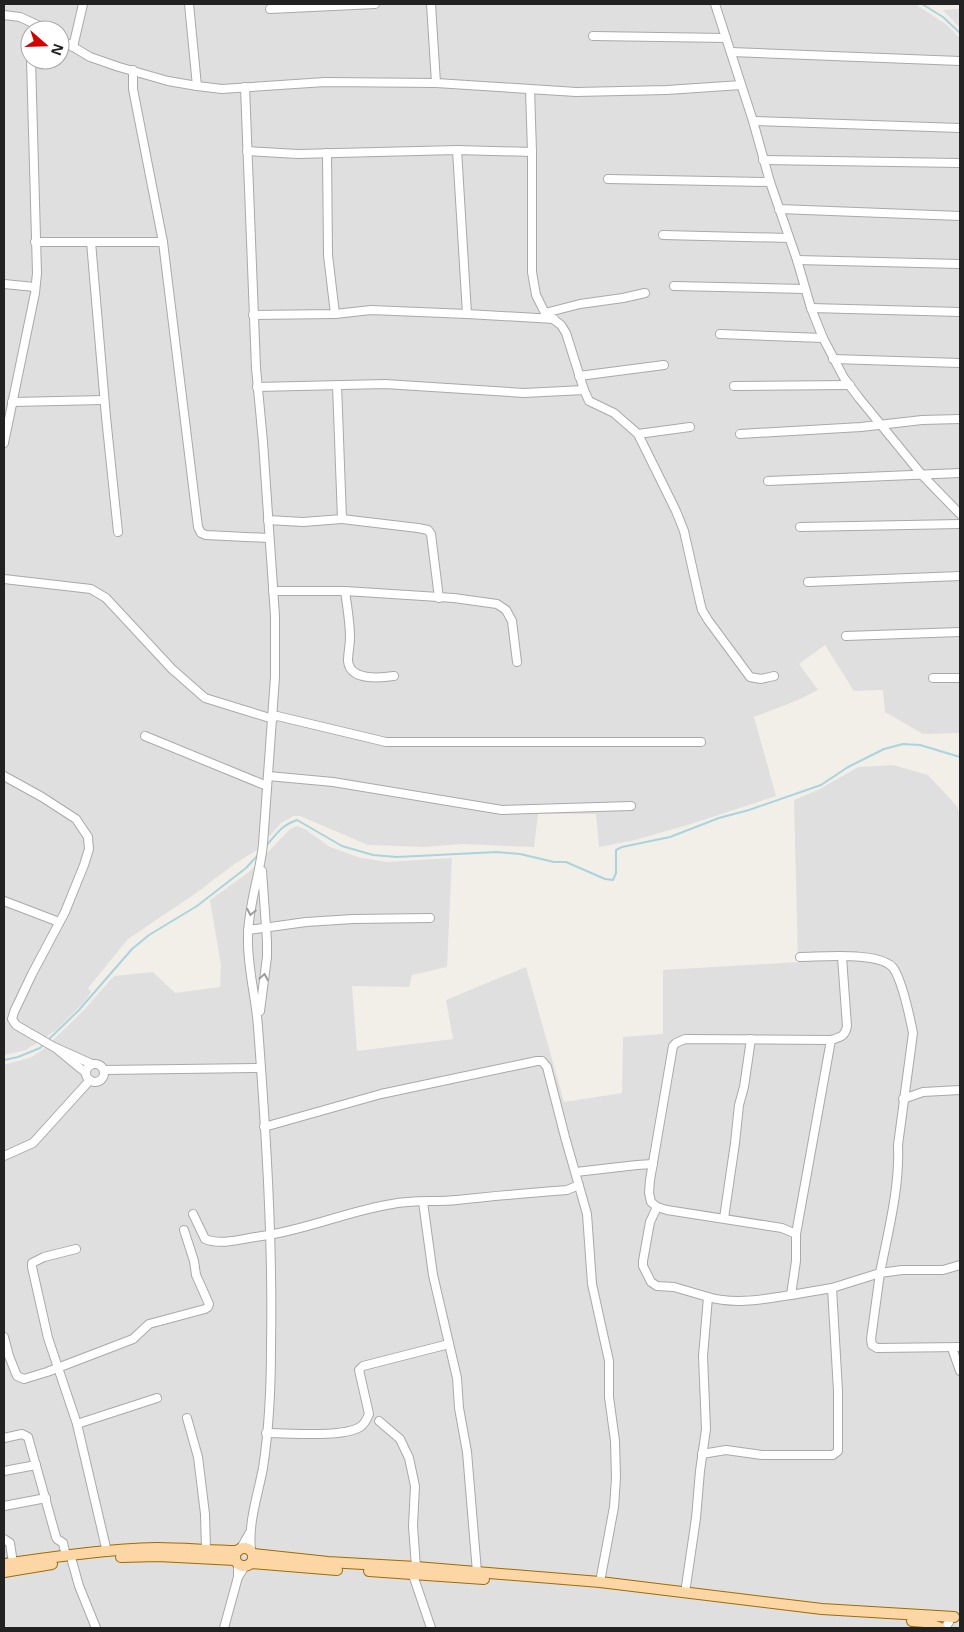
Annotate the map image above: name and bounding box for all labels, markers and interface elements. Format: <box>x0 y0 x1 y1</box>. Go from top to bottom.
north arrow <box>20 20 70 70</box>
text: N <box>47 41 69 58</box>
one-way arrow <box>246 908 256 917</box>
one-way arrow <box>259 973 269 981</box>

